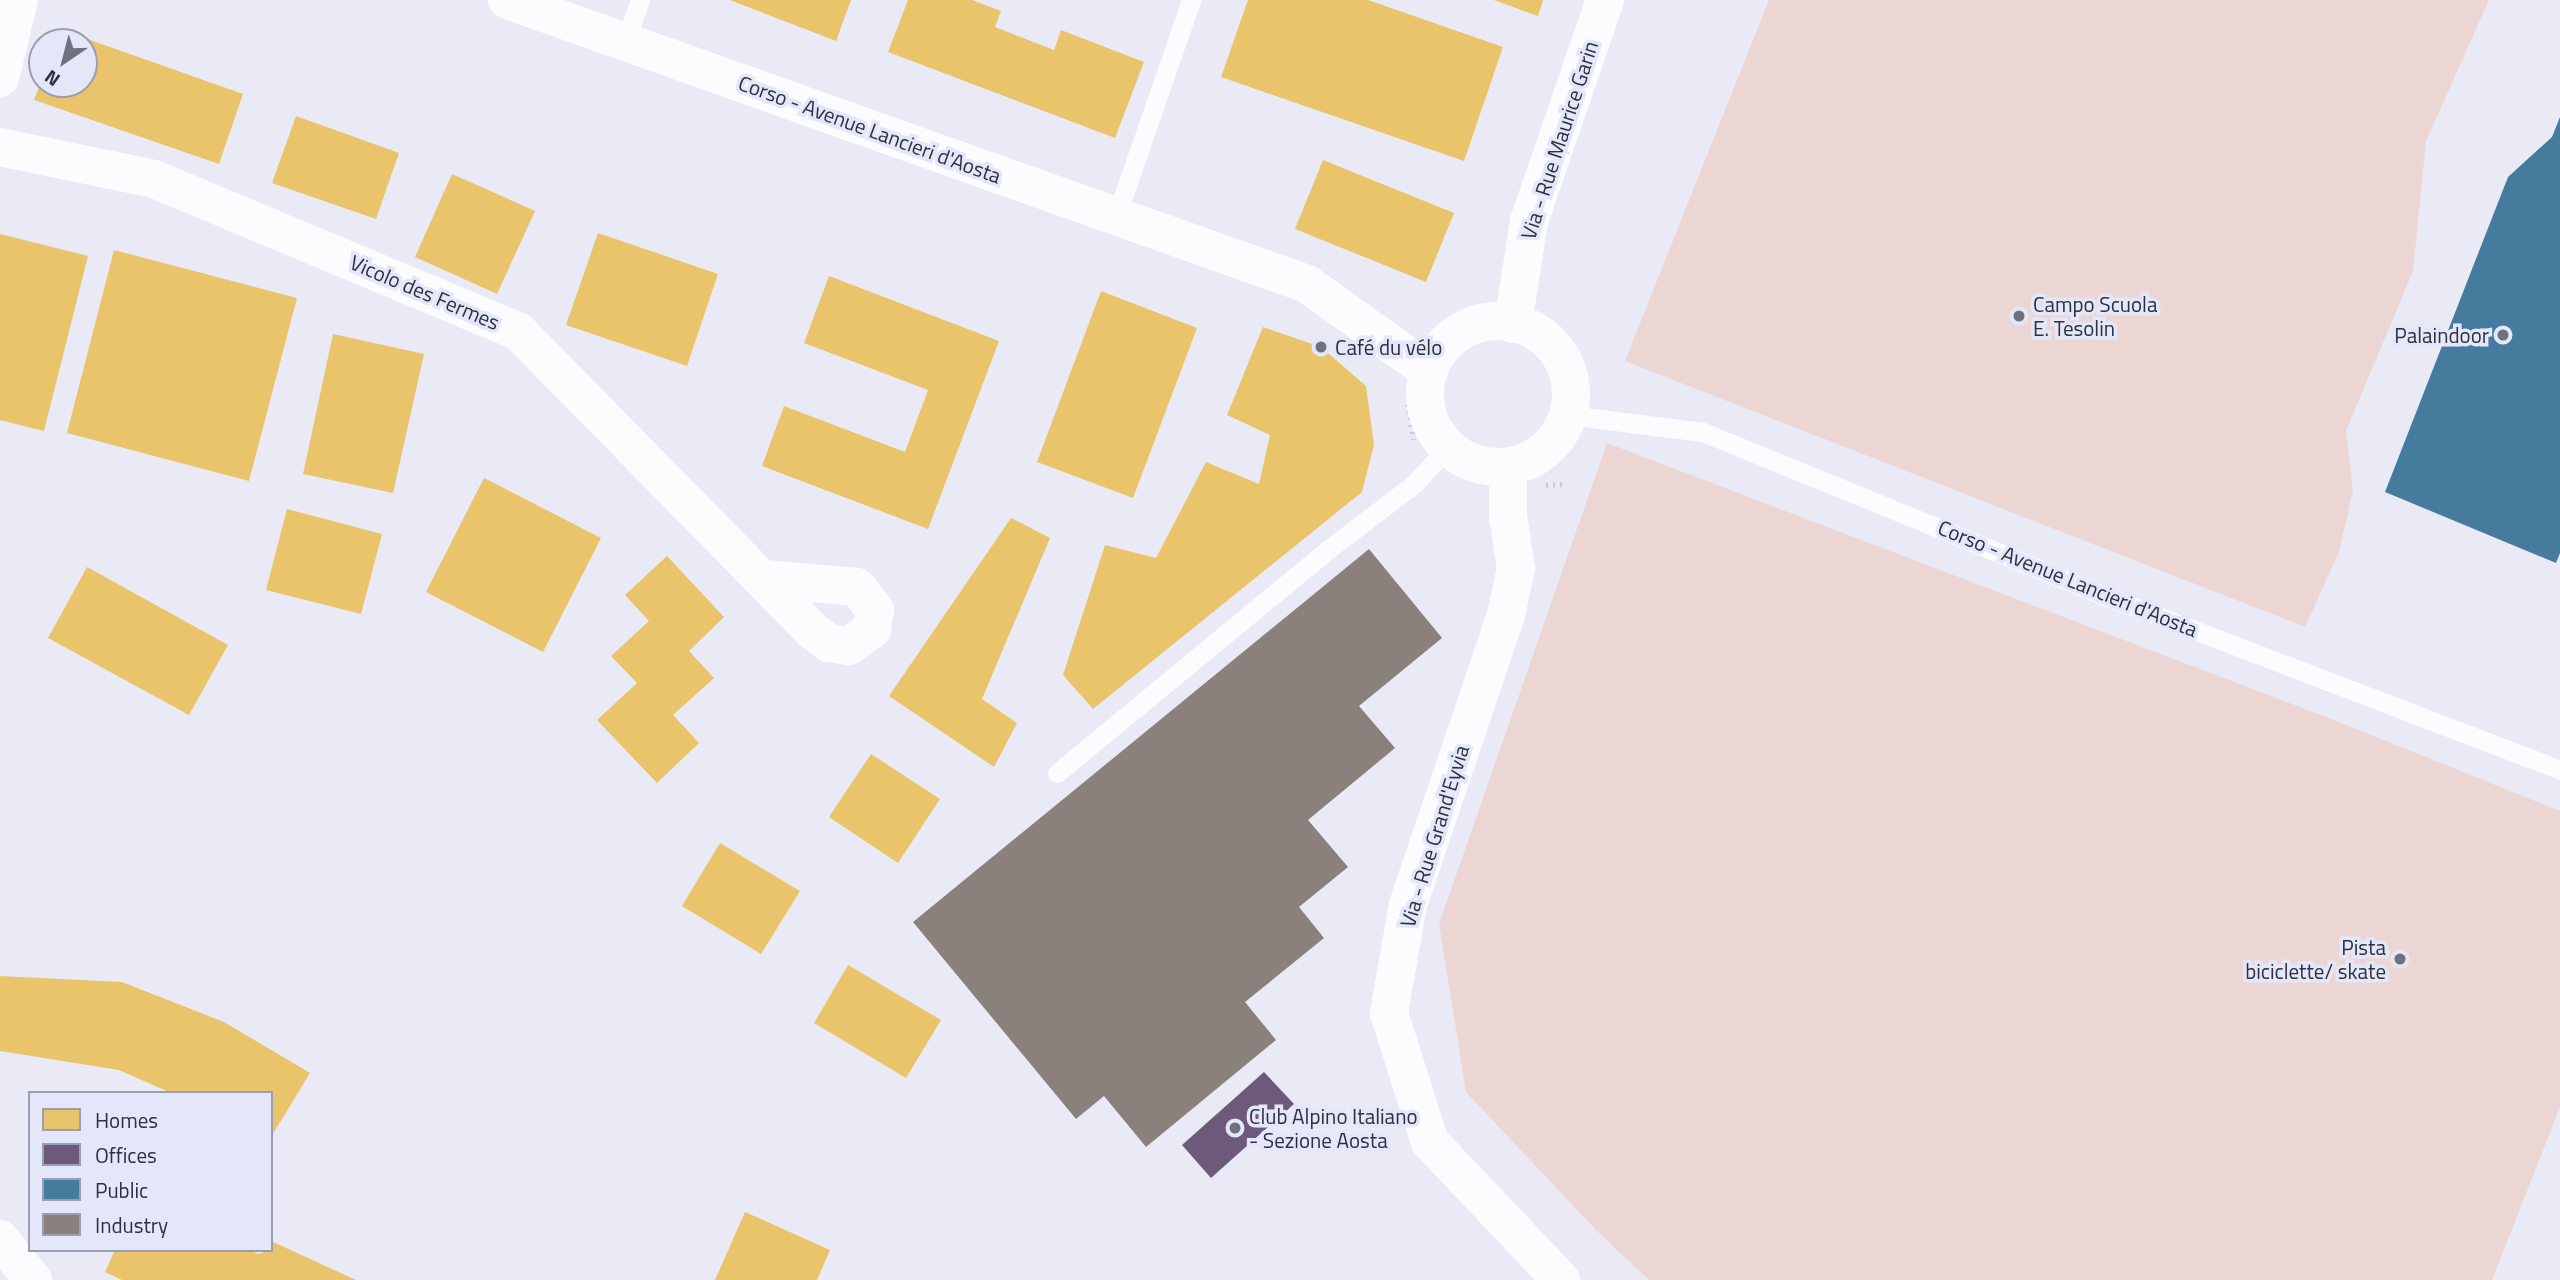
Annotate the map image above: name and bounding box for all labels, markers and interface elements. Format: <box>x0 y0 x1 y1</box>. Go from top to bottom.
north arrow <box>28 28 98 98</box>
street label: Via - Rue Maurice Garin <box>1515 38 1603 242</box>
text: N <box>38 63 66 95</box>
street label: Corso - Avenue Lancieri d'Aosta <box>735 70 1005 188</box>
street label: Vicolo des Fermes <box>346 249 504 335</box>
place label: Campo Scuola E. Tesolin <box>2033 291 2157 341</box>
marker: Campo Scuola E. Tesolin <box>2011 308 2027 324</box>
place label: Palaindoor <box>2394 322 2489 348</box>
marker: Palaindoor <box>2495 327 2511 343</box>
place label: Café du vélo <box>1335 334 1442 360</box>
marker: Café du vélo <box>1313 339 1329 355</box>
street label: Corso - Avenue Lancieri d'Aosta <box>1935 514 2201 642</box>
street label: Via - Rue Grand'Eyvia <box>1394 742 1474 930</box>
place label: Pista biciclette/ skate <box>2245 934 2386 984</box>
marker: Pista biciclette/ skate <box>2392 951 2408 967</box>
legend <box>28 1091 273 1252</box>
place label: Club Alpino Italiano - Sezione Aosta <box>1249 1103 1418 1153</box>
text: Homes <box>95 1104 158 1136</box>
marker: Club Alpino Italiano - Sezione Aosta <box>1227 1120 1243 1136</box>
text: Offices <box>95 1139 157 1171</box>
text: Public <box>95 1174 148 1206</box>
text: Industry <box>95 1209 168 1241</box>

